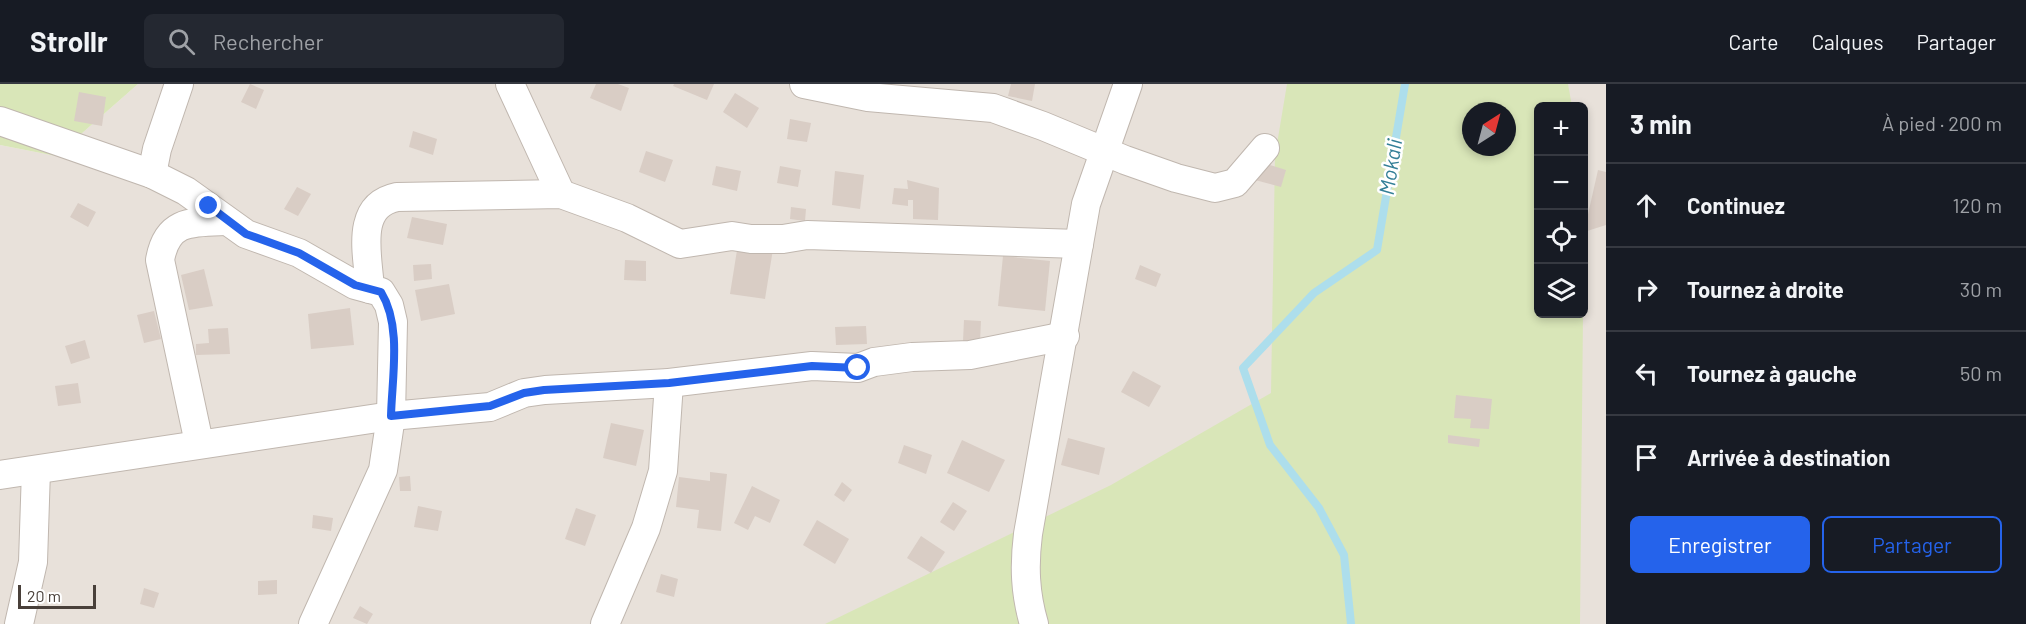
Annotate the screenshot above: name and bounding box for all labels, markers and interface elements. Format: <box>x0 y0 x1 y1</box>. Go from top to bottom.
search box <box>144 14 564 68</box>
text: Strollr <box>30 24 108 58</box>
icon: search <box>165 25 198 58</box>
text: Rechercher <box>213 28 323 54</box>
text: Carte <box>1729 29 1778 54</box>
text: Calques <box>1811 29 1884 54</box>
text: Partager <box>1917 29 1996 54</box>
north arrow <box>1462 102 1516 156</box>
map controls <box>1534 102 1588 318</box>
button: + <box>1534 102 1588 156</box>
text: 3 min <box>1630 108 1692 139</box>
text: À pied · 200 m <box>1882 111 2002 135</box>
water label: Mokali <box>1373 136 1406 197</box>
button: − <box>1534 156 1588 210</box>
icon: ahead <box>1630 189 1663 222</box>
route end <box>195 192 221 218</box>
text: Continuez <box>1687 192 1785 218</box>
text: 120 m <box>1952 193 2002 217</box>
button: locate <box>1534 210 1588 264</box>
button: layers <box>1534 264 1588 318</box>
icon: right <box>1630 273 1663 306</box>
text: Tournez à droite <box>1687 276 1844 302</box>
text: 30 m <box>1960 277 2002 301</box>
route start <box>844 354 870 380</box>
icon: left <box>1630 357 1663 390</box>
text: Tournez à gauche <box>1687 360 1857 386</box>
text: 50 m <box>1960 361 2002 385</box>
icon: arrive <box>1630 441 1663 474</box>
text: Arrivée à destination <box>1687 444 1890 470</box>
button: Enregistrer <box>1630 516 1810 573</box>
button: Partager <box>1822 516 2002 573</box>
scale bar <box>18 582 96 610</box>
text: 20 m <box>27 586 61 605</box>

